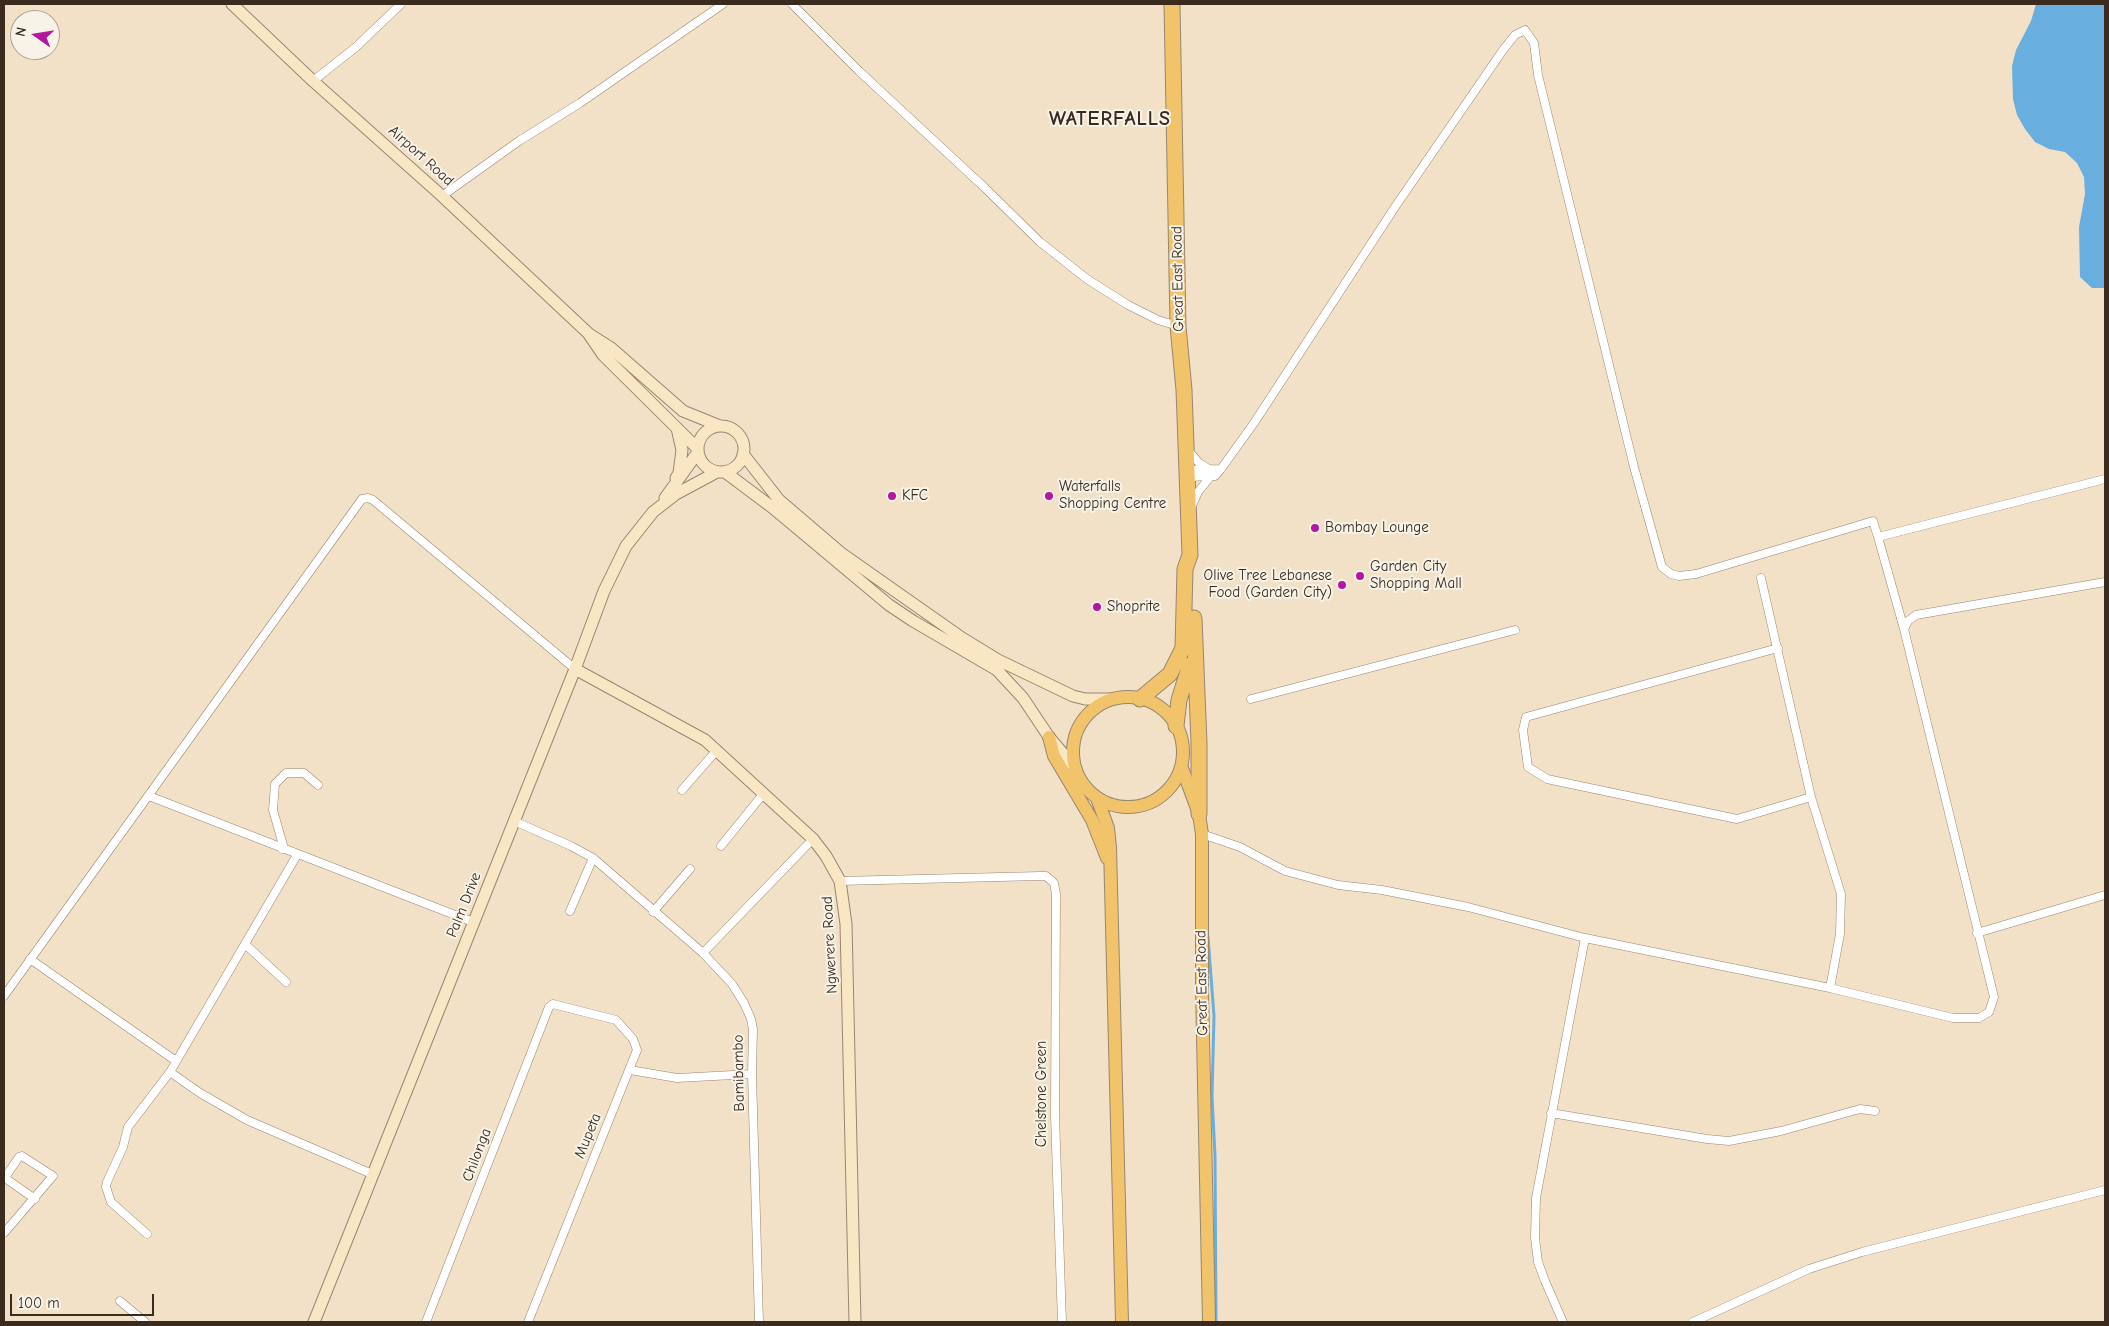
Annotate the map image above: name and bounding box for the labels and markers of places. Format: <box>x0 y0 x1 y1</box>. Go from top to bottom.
place label: Waterfalls Shopping Centre <box>1059 478 1166 513</box>
place label: KFC <box>902 487 928 505</box>
marker: KFC <box>886 490 898 502</box>
marker: Waterfalls Shopping Centre <box>1043 490 1055 502</box>
place label: Bombay Lounge <box>1325 519 1429 537</box>
marker: Bombay Lounge <box>1309 522 1321 534</box>
place label: Garden City Shopping Mall <box>1370 558 1462 593</box>
place label: Olive Tree Lebanese Food (Garden City) <box>1204 567 1332 602</box>
marker: Garden City Shopping Mall <box>1354 570 1366 582</box>
marker: Olive Tree Lebanese Food (Garden City) <box>1336 579 1348 591</box>
place label: Shoprite <box>1107 598 1160 616</box>
marker: Shoprite <box>1091 601 1103 613</box>

